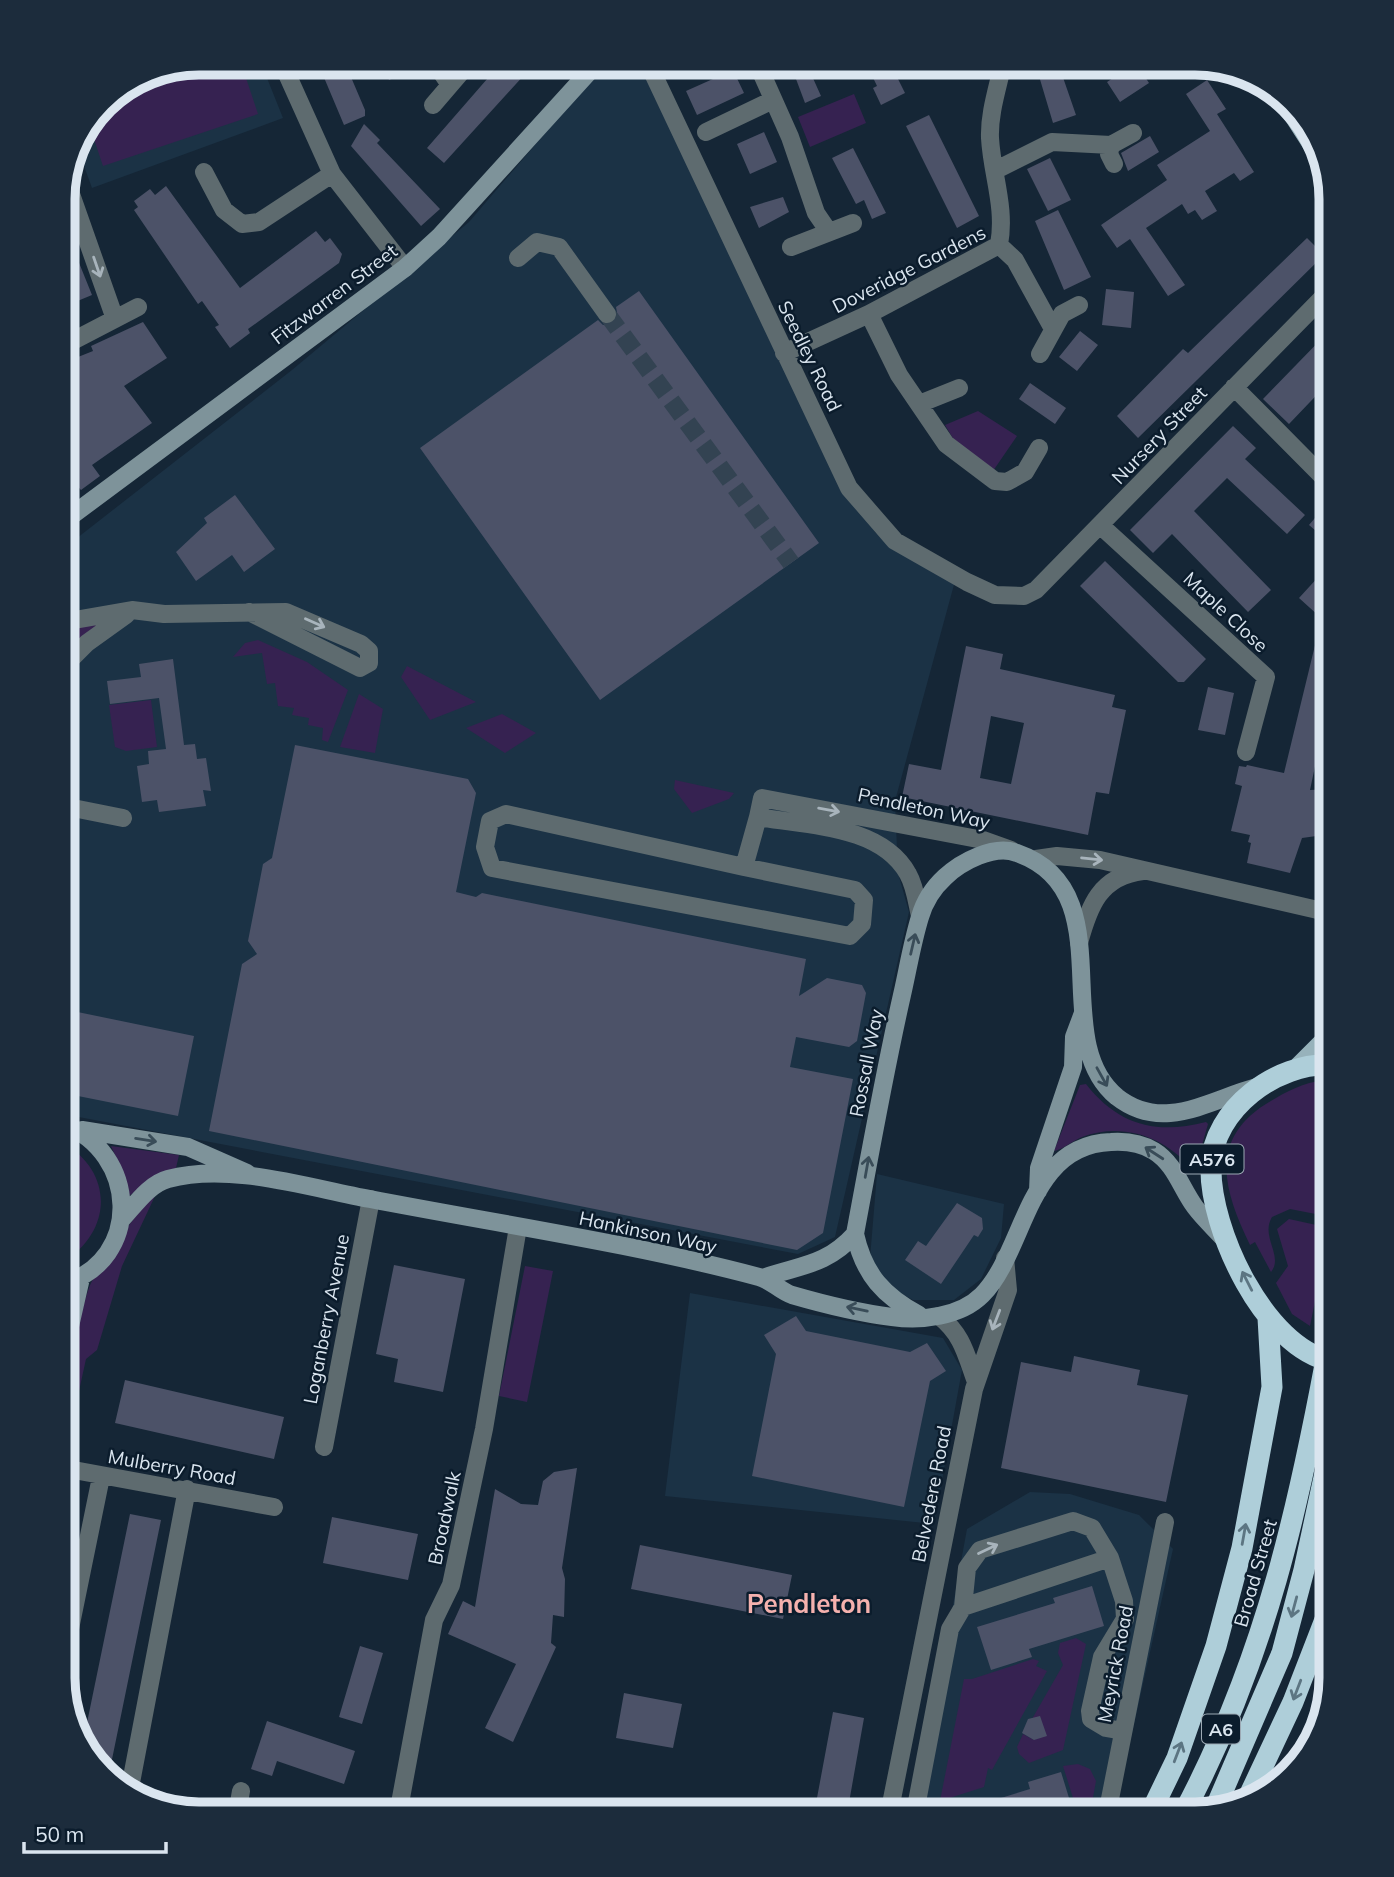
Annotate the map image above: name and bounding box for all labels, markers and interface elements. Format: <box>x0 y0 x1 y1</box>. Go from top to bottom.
street label: Doveridge Gardens <box>828 220 990 318</box>
street label: Fitzwarren Street <box>266 238 402 349</box>
one-way arrow <box>92 256 104 278</box>
street label: Seedley Road <box>773 297 847 415</box>
street label: Nursery Street <box>1106 381 1212 489</box>
street label: Maple Close <box>1179 567 1273 657</box>
one-way arrow <box>304 617 325 630</box>
street label: Pendleton Way <box>856 782 992 834</box>
one-way arrow <box>817 804 840 817</box>
one-way arrow <box>1080 853 1103 866</box>
one-way arrow <box>908 934 921 956</box>
street label: Rossall Way <box>844 1007 888 1119</box>
one-way arrow <box>1096 1066 1109 1087</box>
one-way arrow <box>134 1134 157 1147</box>
road number: A576 <box>1180 1144 1244 1174</box>
one-way arrow <box>1145 1145 1164 1160</box>
one-way arrow <box>861 1156 875 1179</box>
street label: Hankinson Way <box>577 1206 719 1258</box>
street label: Loganberry Avenue <box>298 1232 354 1406</box>
one-way arrow <box>1240 1271 1254 1292</box>
one-way arrow <box>846 1302 869 1316</box>
one-way arrow <box>988 1309 1001 1331</box>
street label: Belvedere Road <box>906 1424 956 1564</box>
street label: Mulberry Road <box>106 1444 238 1490</box>
street label: Broadwalk <box>422 1469 466 1567</box>
street label: Broad Street <box>1228 1516 1282 1630</box>
one-way arrow <box>1238 1524 1252 1546</box>
one-way arrow <box>977 1542 998 1555</box>
district label: Pendleton <box>747 1587 871 1620</box>
one-way arrow <box>1287 1595 1300 1618</box>
street label: Meyrick Road <box>1092 1603 1138 1725</box>
one-way arrow <box>1290 1679 1303 1700</box>
road number: A6 <box>1202 1714 1240 1744</box>
one-way arrow <box>1173 1741 1186 1763</box>
scale bar <box>24 1811 166 1855</box>
text: 50 m <box>35 1821 84 1847</box>

